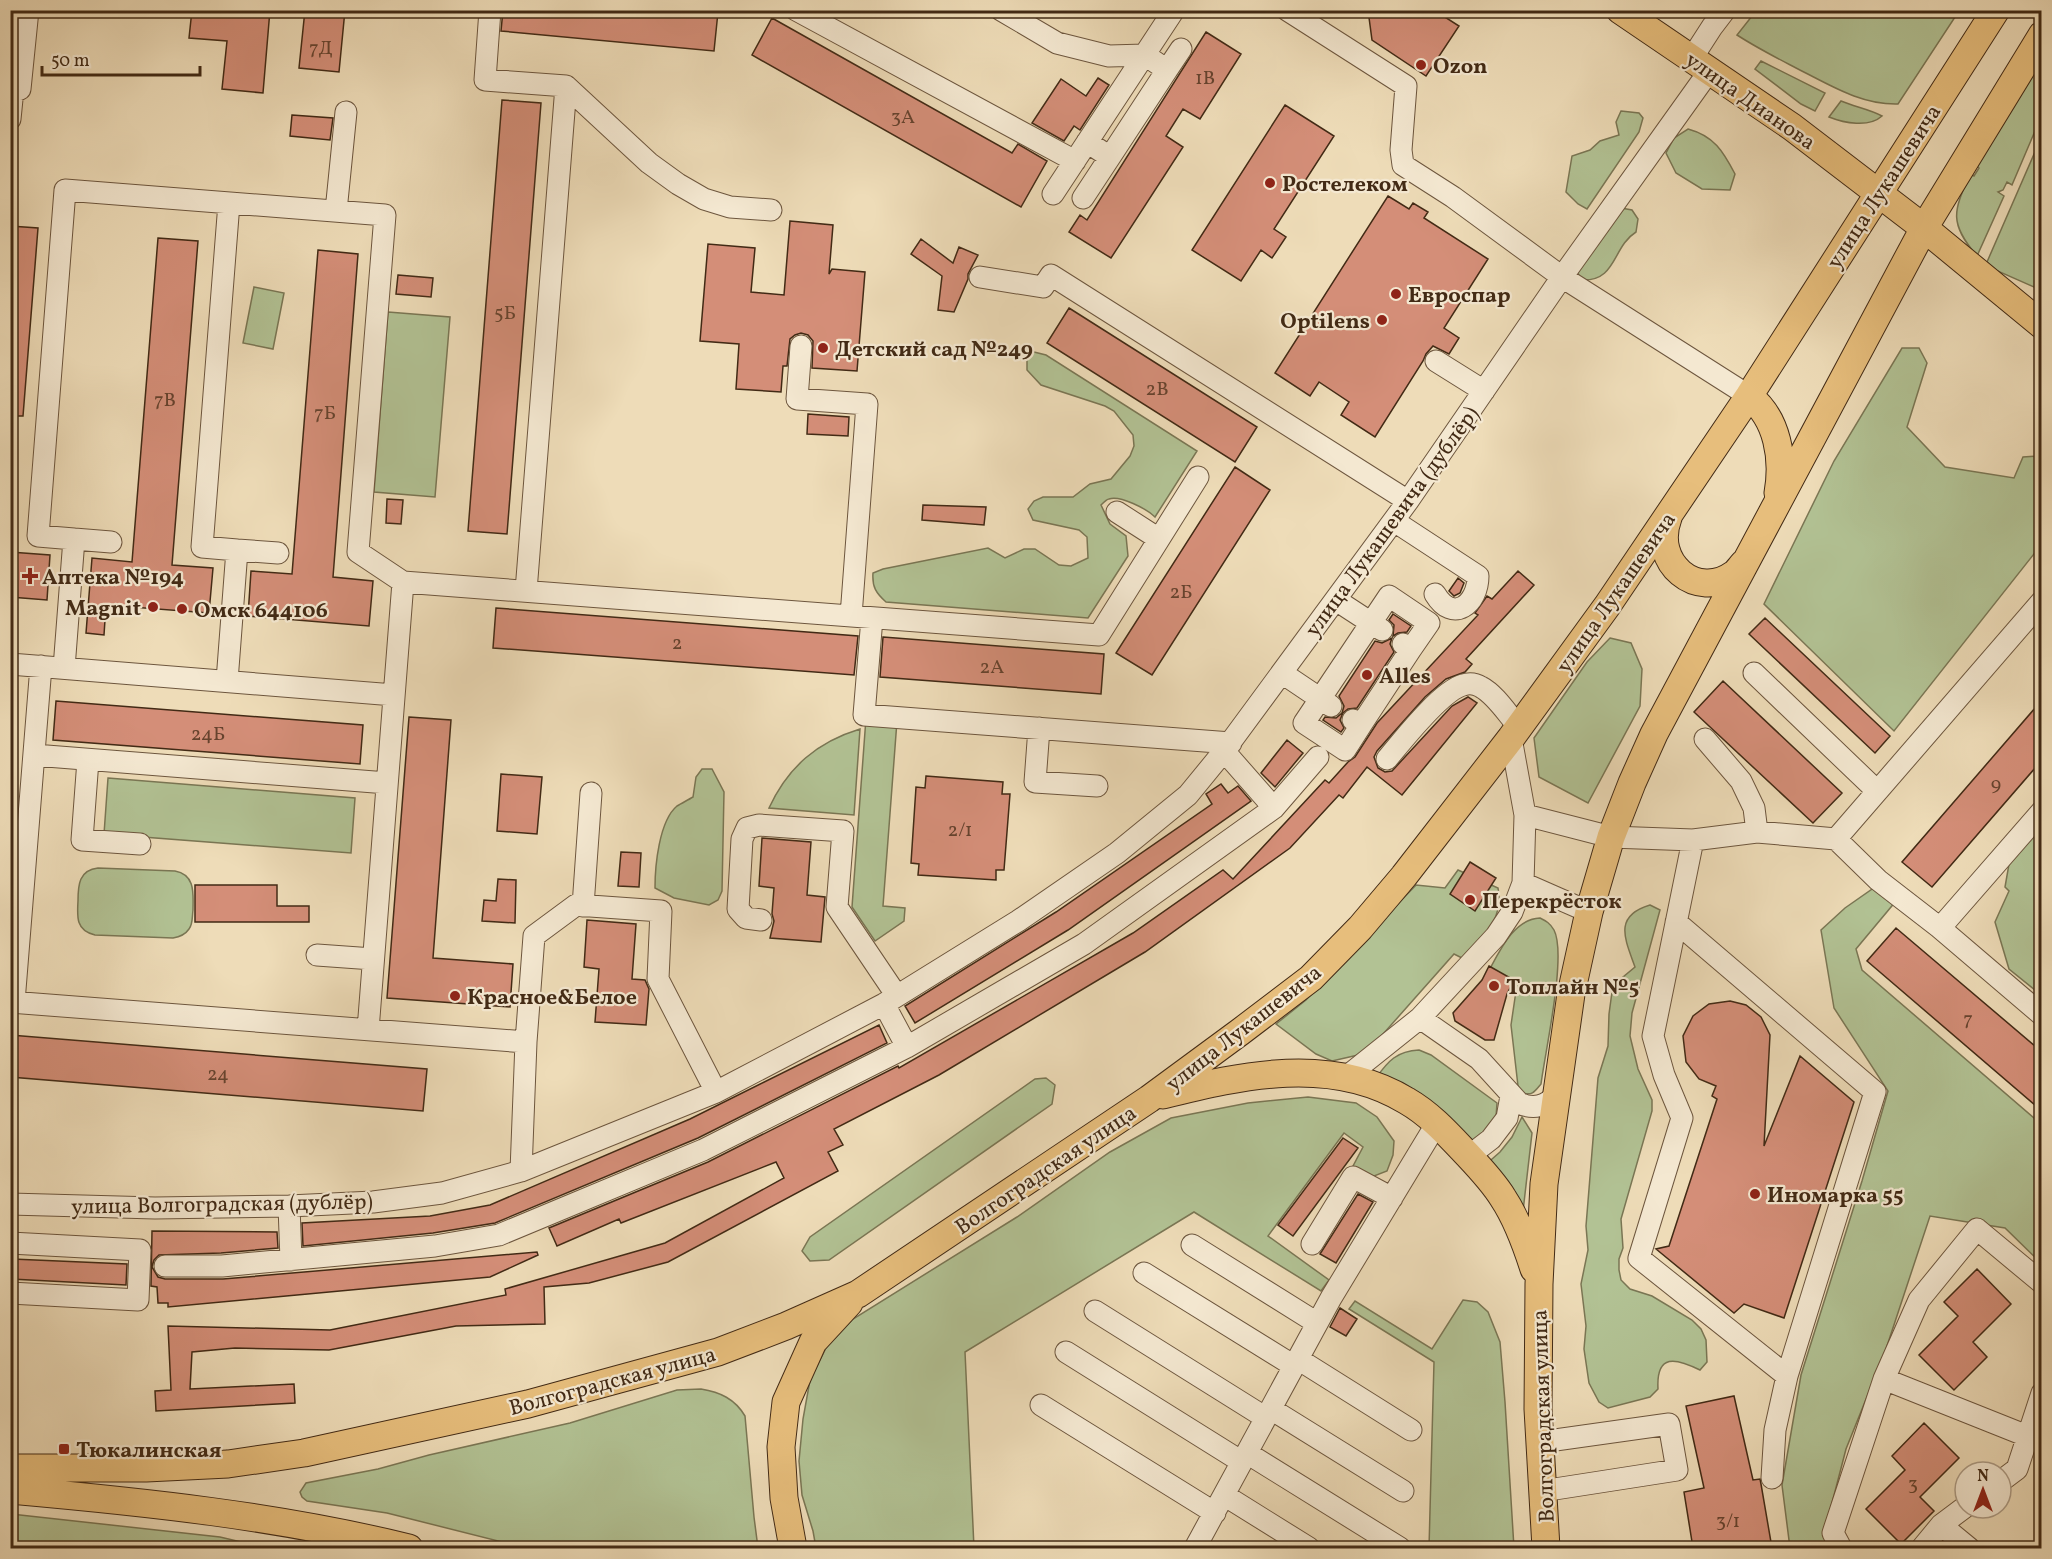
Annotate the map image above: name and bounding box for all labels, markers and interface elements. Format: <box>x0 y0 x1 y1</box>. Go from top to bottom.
house number: 7Д <box>309 35 333 63</box>
scale bar <box>42 39 200 77</box>
street label: улица Дианова <box>1678 45 1821 159</box>
text: 50 m <box>51 49 90 74</box>
place label: Ozon <box>1433 52 1488 83</box>
marker: Ozon <box>1414 58 1428 72</box>
house number: 1В <box>1195 65 1215 93</box>
street label: улица Лукашевича <box>1820 99 1950 276</box>
house number: 3А <box>891 104 915 132</box>
place label: Ростелеком <box>1282 170 1408 201</box>
marker: Ростелеком <box>1263 176 1277 190</box>
place label: Евроспар <box>1408 281 1511 312</box>
marker: Евроспар <box>1389 287 1403 301</box>
house number: 5Б <box>494 300 516 328</box>
place label: Optilens <box>1280 307 1370 338</box>
marker: Optilens <box>1375 313 1389 327</box>
place label: Детский сад №249 <box>835 335 1033 366</box>
marker: Детский сад №249 <box>816 341 830 355</box>
house number: 2В <box>1145 376 1169 404</box>
house number: 7В <box>154 387 176 415</box>
house number: 7Б <box>314 400 336 428</box>
street label: улица Лукашевича (дублёр) <box>1299 401 1487 644</box>
street label: улица Лукашевича <box>1550 506 1684 680</box>
place label: Аптека №194 <box>42 563 184 594</box>
marker: Аптека №194 <box>23 569 37 583</box>
house number: 2Б <box>1169 579 1193 607</box>
place label: Magnit <box>65 594 141 625</box>
place label: Омск 644106 <box>194 596 328 627</box>
marker: Magnit <box>146 600 160 614</box>
marker: Омск 644106 <box>175 602 189 616</box>
house number: 2 <box>672 630 682 658</box>
house number: 2А <box>980 654 1004 682</box>
place label: Alles <box>1379 662 1431 693</box>
marker: Alles <box>1360 668 1374 682</box>
house number: 24Б <box>191 721 225 749</box>
house number: 9 <box>1991 771 2001 799</box>
house number: 2/1 <box>947 817 973 845</box>
place label: Перекрёсток <box>1482 887 1622 918</box>
marker: Перекрёсток <box>1463 893 1477 907</box>
street label: улица Лукашевича <box>1160 958 1329 1100</box>
place label: Топлайн №5 <box>1506 973 1639 1004</box>
marker: Топлайн №5 <box>1487 979 1501 993</box>
place label: Красное&Белое <box>467 983 637 1014</box>
marker: Красное&Белое <box>448 989 462 1003</box>
house number: 7 <box>1963 1006 1973 1034</box>
house number: 24 <box>207 1061 229 1089</box>
street label: Волгоградская улица <box>949 1099 1143 1244</box>
place label: Иномарка 55 <box>1767 1181 1904 1212</box>
street label: улица Волгоградская (дублёр) <box>71 1187 373 1224</box>
marker: Иномарка 55 <box>1748 1187 1762 1201</box>
street label: Волгоградская улица <box>1525 1309 1564 1523</box>
street label: Волгоградская улица <box>506 1340 720 1425</box>
place label: Тюкалинская <box>76 1436 222 1467</box>
marker: Тюкалинская <box>57 1442 71 1456</box>
north arrow <box>1953 1460 2013 1520</box>
text: N <box>1977 1466 1989 1488</box>
house number: 3 <box>1908 1471 1918 1499</box>
house number: 3/1 <box>1716 1508 1740 1536</box>

